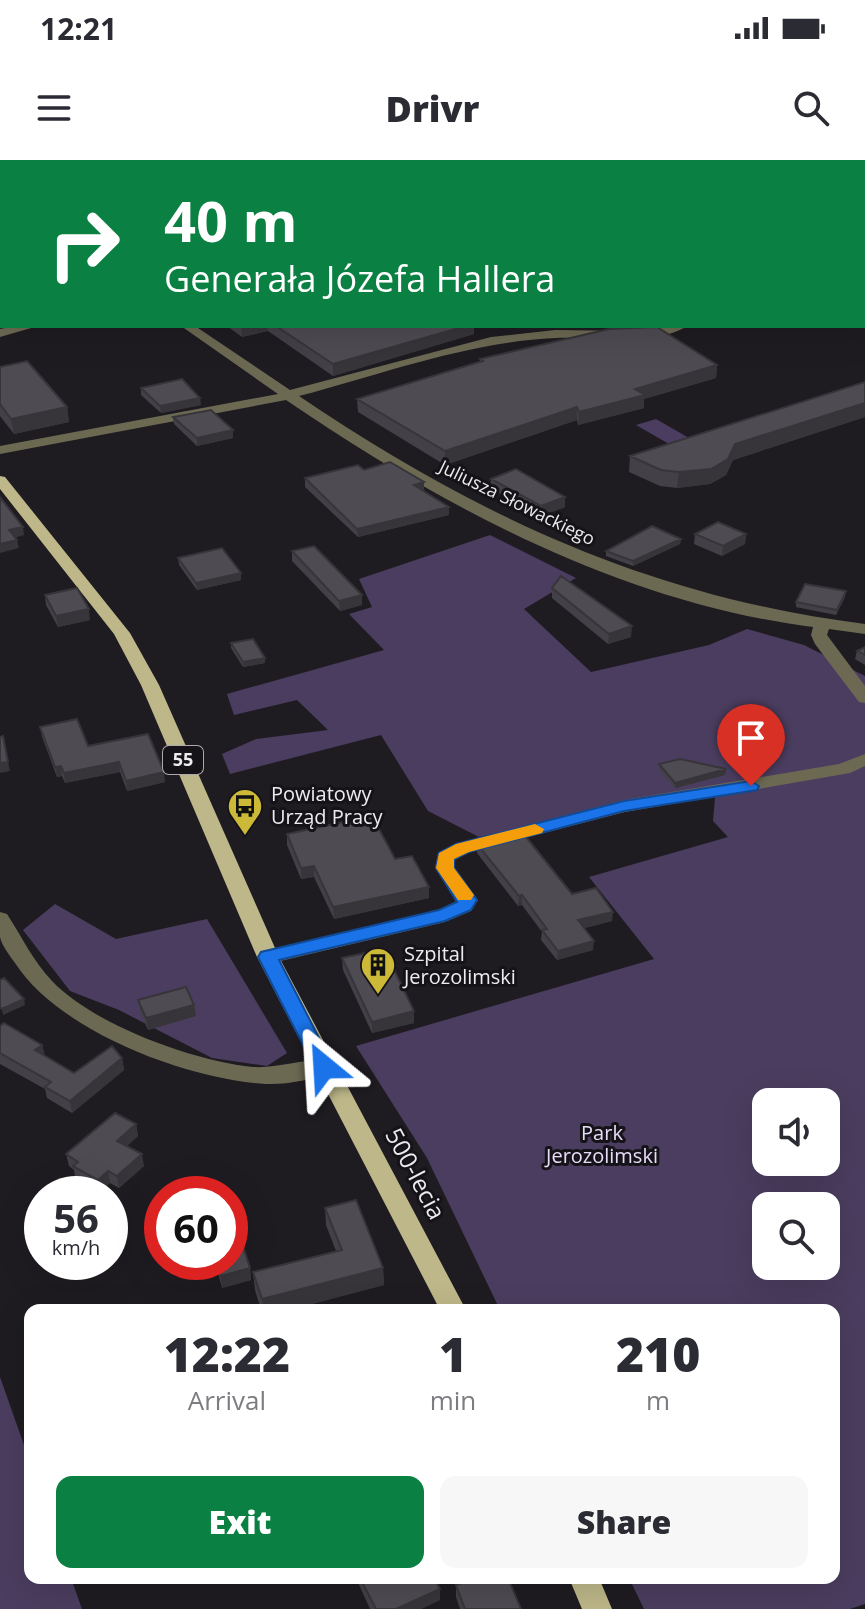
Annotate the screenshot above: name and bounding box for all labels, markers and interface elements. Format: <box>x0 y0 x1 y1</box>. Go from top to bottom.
text: 12:21 <box>40 8 117 49</box>
text: Drivr <box>386 84 479 133</box>
icon: menu <box>32 86 76 130</box>
icon: search <box>789 86 833 130</box>
text: 40 m <box>164 182 298 258</box>
icon: right <box>32 192 136 296</box>
text: Generała Józefa Hallera <box>164 254 555 303</box>
street label: Juliusza Słowackiego <box>434 453 599 550</box>
pin <box>717 704 785 786</box>
icon: arrive <box>729 716 773 760</box>
road number: 55 <box>163 746 203 774</box>
place label: Powiatowy Urząd Pracy <box>271 780 384 830</box>
bus stop icon: Powiatowy Urząd Pracy <box>226 787 264 837</box>
place label: Szpital Jerozolimski <box>402 940 516 990</box>
building icon: Szpital Jerozolimski <box>359 946 397 996</box>
position arrow <box>282 1025 366 1109</box>
map controls <box>752 1088 840 1280</box>
button: sound <box>752 1088 840 1176</box>
park label: Park Jerozolimski <box>544 1119 658 1169</box>
street label: 500-lecia <box>378 1122 454 1225</box>
speed limit sign: 60 <box>144 1176 248 1280</box>
text: 56 <box>53 1190 99 1245</box>
button: search <box>752 1192 840 1280</box>
text: km/h <box>52 1234 100 1261</box>
text: 12:22 <box>164 1321 290 1386</box>
text: 1 <box>439 1321 467 1386</box>
text: 210 <box>616 1321 700 1386</box>
text: Arrival <box>188 1382 266 1418</box>
text: min <box>430 1382 476 1418</box>
text: m <box>646 1382 670 1418</box>
button: Exit <box>56 1476 424 1568</box>
button: Share <box>440 1476 808 1568</box>

